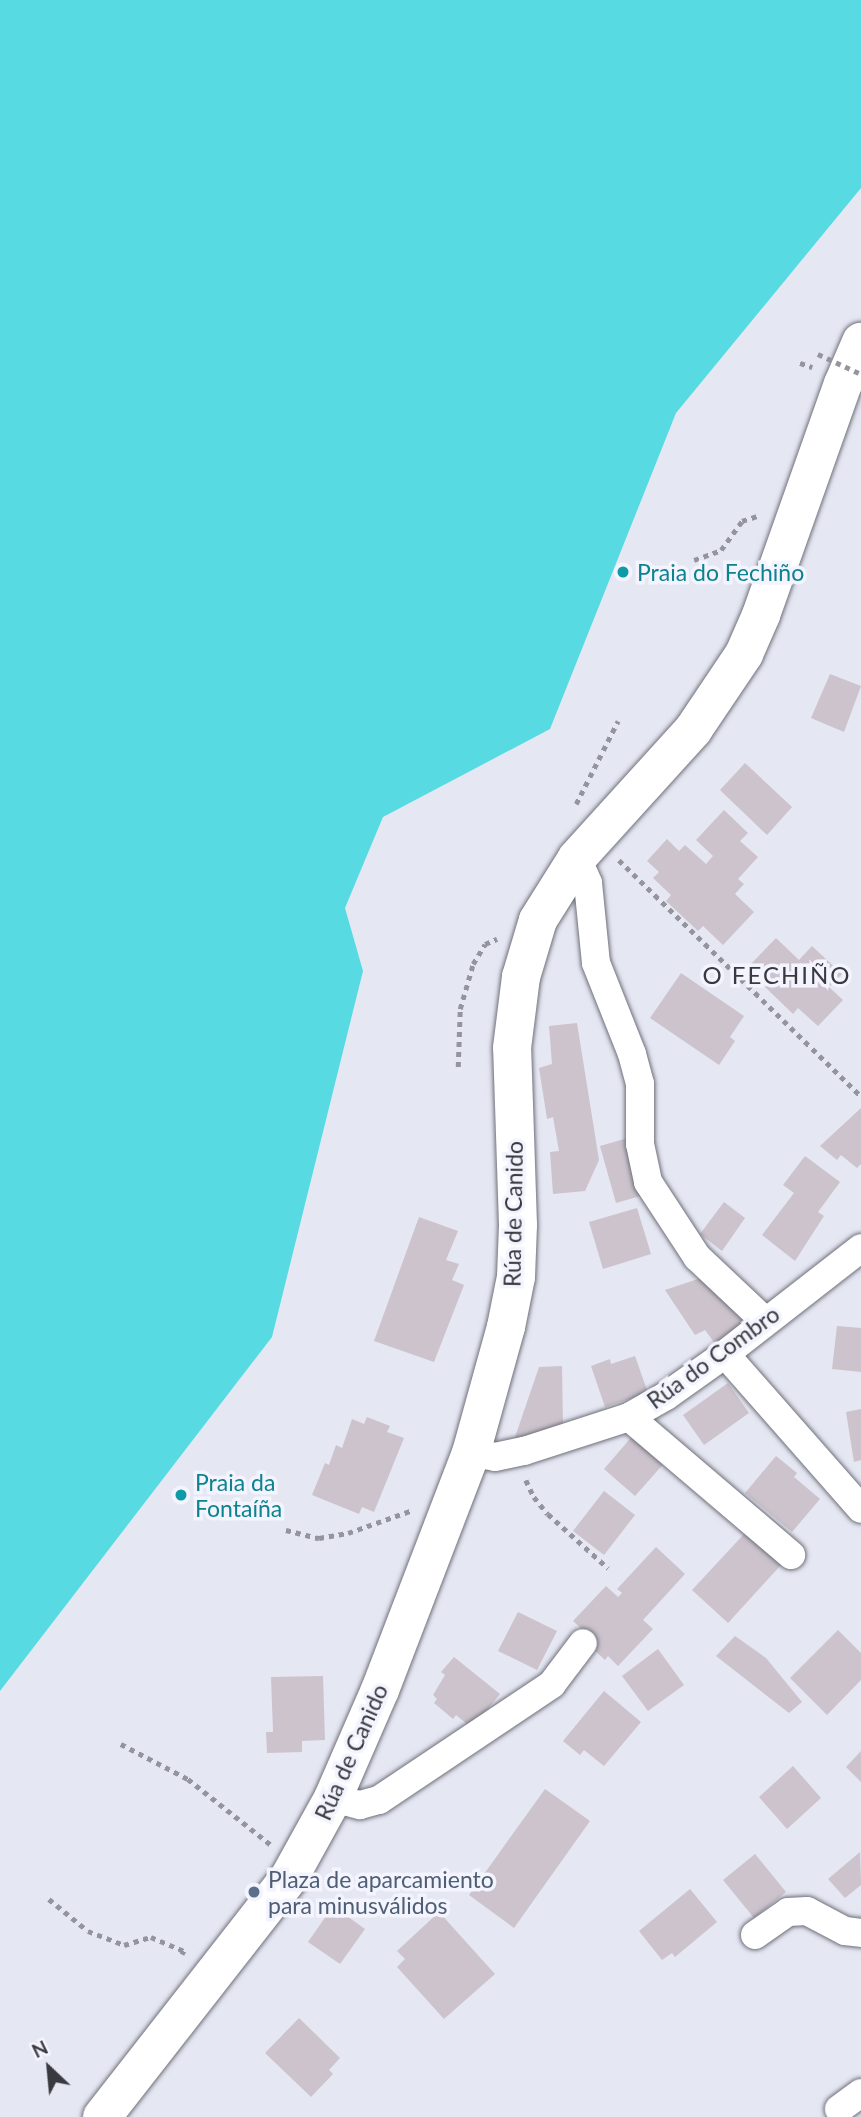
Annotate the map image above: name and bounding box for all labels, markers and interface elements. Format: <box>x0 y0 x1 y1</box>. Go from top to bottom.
place label: Praia do Fechiño <box>637 558 804 586</box>
marker: Praia do Fechiño <box>615 564 631 580</box>
district label: O FECHIÑO <box>704 961 850 989</box>
street label: Rúa de Canido <box>498 1141 528 1287</box>
street label: Rúa do Combro <box>641 1300 785 1414</box>
place label: Praia da Fontaíña <box>195 1468 282 1522</box>
marker: Praia da Fontaíña <box>173 1487 189 1503</box>
street label: Rúa de Canido <box>309 1680 393 1824</box>
place label: Plaza de aparcamiento para minusválidos <box>268 1865 494 1919</box>
marker: Plaza de aparcamiento para minusválidos <box>246 1884 262 1900</box>
north arrow <box>14 2033 84 2103</box>
text: N <box>28 2035 51 2062</box>

